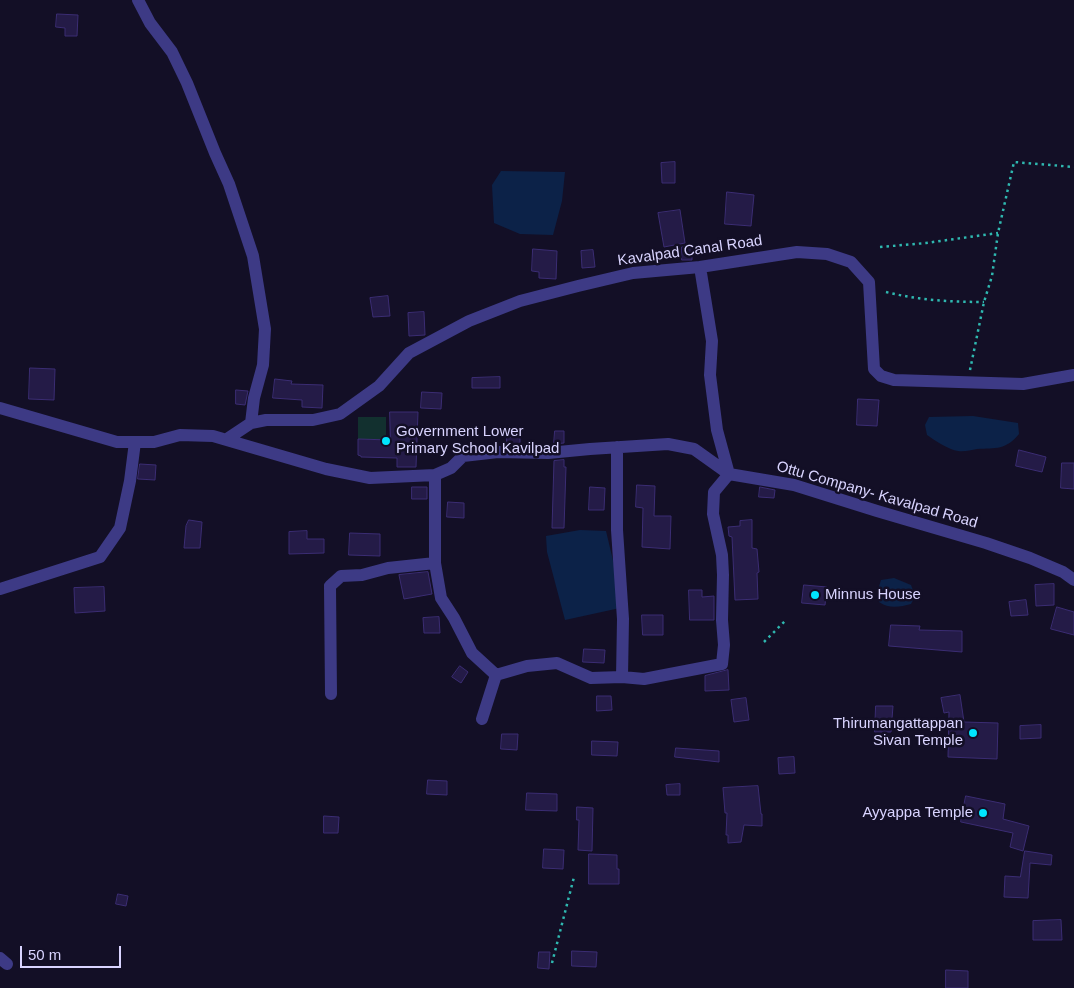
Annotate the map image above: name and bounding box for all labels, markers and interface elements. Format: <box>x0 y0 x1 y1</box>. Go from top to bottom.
street label: Kavalpad Canal Road <box>616 232 764 270</box>
place label: Government Lower Primary School Kavilpad <box>396 423 559 458</box>
marker: Government Lower Primary School Kavilpad <box>380 435 392 447</box>
street label: Ottu Company- Kavalpad Road <box>774 458 980 532</box>
place label: Minnus House <box>825 586 921 604</box>
marker: Minnus House <box>809 589 821 601</box>
place label: Thirumangattappan Sivan Temple <box>833 715 963 750</box>
marker: Thirumangattappan Sivan Temple <box>967 727 979 739</box>
place label: Ayyappa Temple <box>862 804 973 822</box>
marker: Ayyappa Temple <box>977 807 989 819</box>
scale bar <box>22 936 124 968</box>
text: 50 m <box>28 946 61 963</box>

